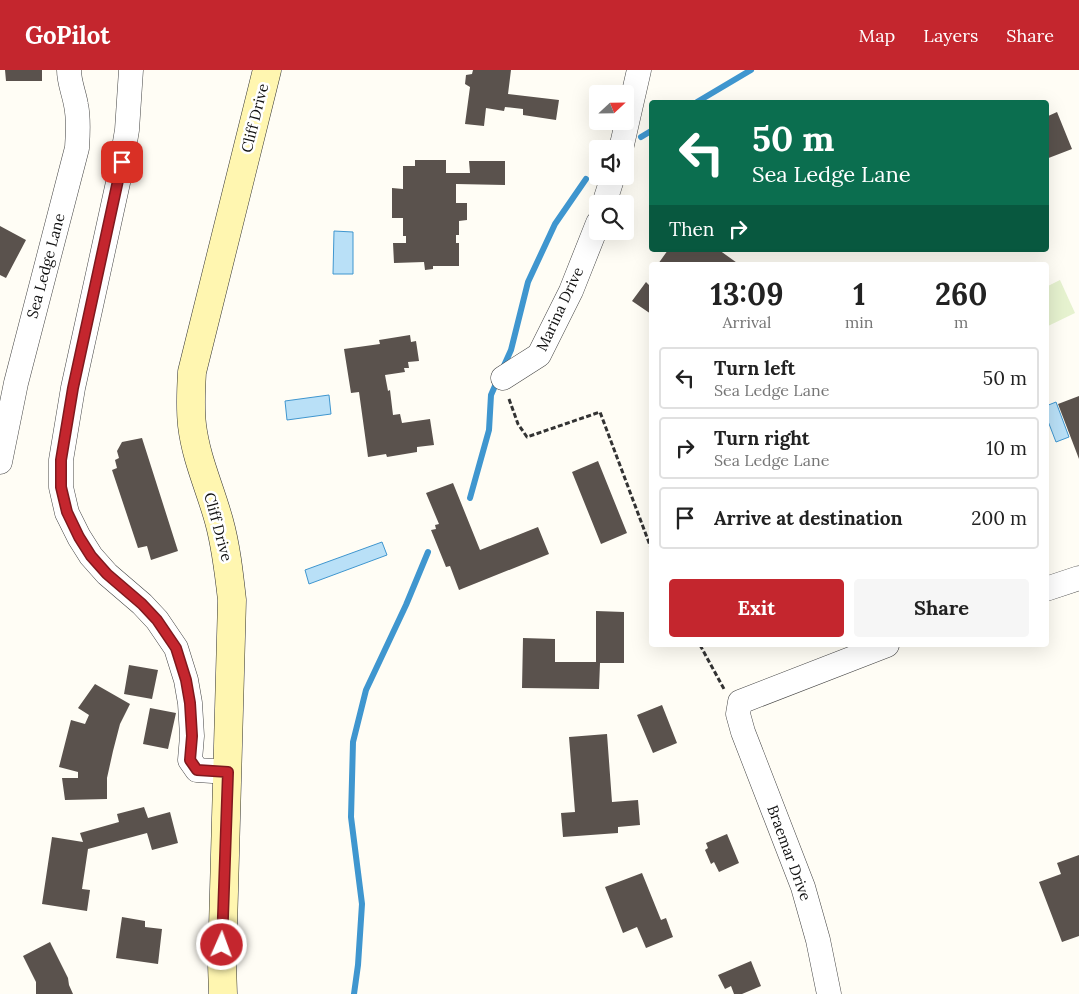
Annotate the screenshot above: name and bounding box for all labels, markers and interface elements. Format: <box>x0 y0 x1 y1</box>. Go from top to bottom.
text: GoPilot <box>25 20 110 51</box>
text: Map <box>859 24 895 47</box>
text: Layers <box>923 24 978 47</box>
text: Share <box>1006 24 1054 47</box>
street label: Cliff Drive <box>237 81 272 154</box>
north arrow <box>589 85 634 130</box>
map controls <box>589 85 634 240</box>
text: 50 m <box>752 116 835 161</box>
icon: left <box>669 120 734 185</box>
button: sound <box>589 140 634 185</box>
pin <box>101 141 143 183</box>
icon: arrive <box>108 148 136 176</box>
text: Sea Ledge Lane <box>752 160 911 188</box>
button: search <box>589 195 634 240</box>
street label: Sea Ledge Lane <box>22 211 69 321</box>
icon: right <box>724 215 752 243</box>
text: Then <box>669 217 714 241</box>
street label: Marina Drive <box>532 264 587 354</box>
text: 13:09 <box>711 275 783 313</box>
text: 1 <box>853 275 865 313</box>
text: 260 <box>935 275 987 313</box>
text: Arrival <box>723 312 771 332</box>
text: min <box>845 312 874 332</box>
text: m <box>954 312 968 332</box>
text: Turn left <box>714 356 795 380</box>
icon: left <box>671 364 699 392</box>
text: 50 m <box>983 366 1027 390</box>
text: Sea Ledge Lane <box>714 380 829 400</box>
text: Turn right <box>714 426 810 450</box>
icon: right <box>671 434 699 462</box>
text: 10 m <box>986 436 1027 460</box>
text: Sea Ledge Lane <box>714 450 829 470</box>
street label: Cliff Drive <box>200 490 237 563</box>
icon: arrive <box>671 504 699 532</box>
text: Arrive at destination <box>714 506 903 530</box>
text: 200 m <box>971 506 1027 530</box>
button: Exit <box>669 579 844 637</box>
button: Share <box>854 579 1029 637</box>
street label: Braemar Drive <box>763 802 816 903</box>
position arrow <box>195 918 247 970</box>

